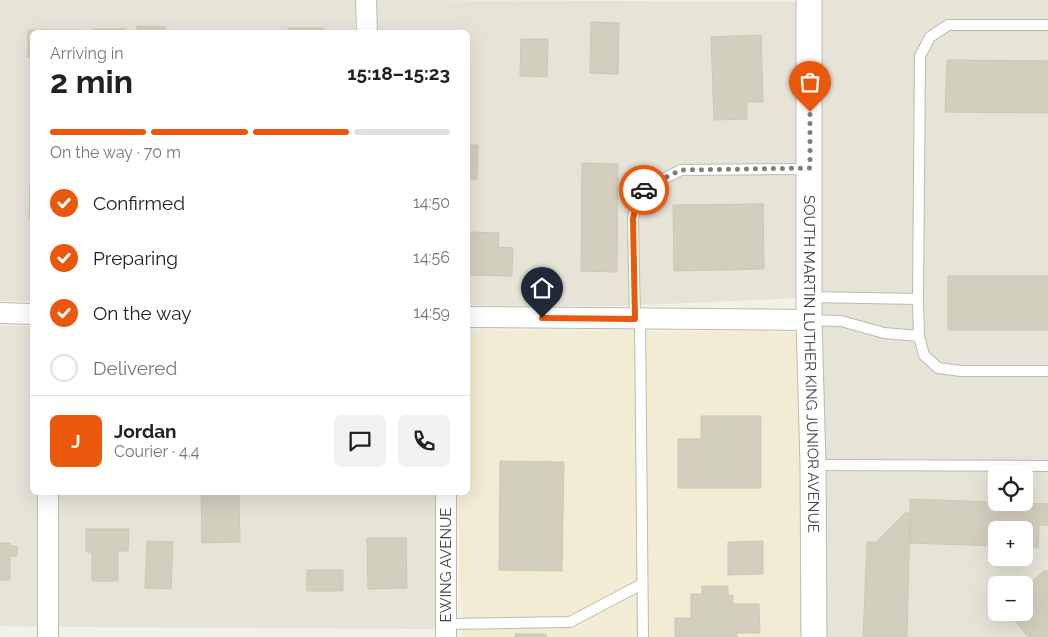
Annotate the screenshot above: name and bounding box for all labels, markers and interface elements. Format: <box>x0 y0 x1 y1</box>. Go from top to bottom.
text: Arriving in <box>50 44 124 63</box>
pin <box>789 61 831 112</box>
text: 15:18–15:23 <box>347 62 450 84</box>
text: 2 min <box>50 63 133 100</box>
icon: bag <box>796 68 824 96</box>
text: On the way · 70 m <box>50 143 181 162</box>
courier <box>619 165 669 215</box>
icon: car <box>630 176 658 204</box>
icon: check <box>50 189 78 217</box>
text: Confirmed <box>93 192 185 214</box>
text: 14:50 <box>413 193 450 212</box>
street label: SOUTH MARTIN LUTHER KING JUNIOR AVENUE <box>800 195 822 533</box>
icon: check <box>50 244 78 272</box>
text: Preparing <box>93 247 178 269</box>
text: 14:56 <box>413 248 450 267</box>
pin <box>521 267 563 318</box>
icon: home <box>528 274 556 302</box>
icon: check <box>50 299 78 327</box>
text: On the way <box>93 302 192 324</box>
text: 14:59 <box>413 303 450 322</box>
text: Delivered <box>93 357 177 379</box>
button: chat <box>334 415 386 467</box>
button: phone <box>398 415 450 467</box>
text: Jordan <box>114 420 177 442</box>
text: J <box>71 430 81 452</box>
text: Courier · 4.4 <box>114 442 199 461</box>
map controls <box>988 466 1033 621</box>
button: locate <box>988 466 1033 511</box>
street label: EWING AVENUE <box>437 508 455 622</box>
button: + <box>988 521 1033 566</box>
button: − <box>988 576 1033 621</box>

